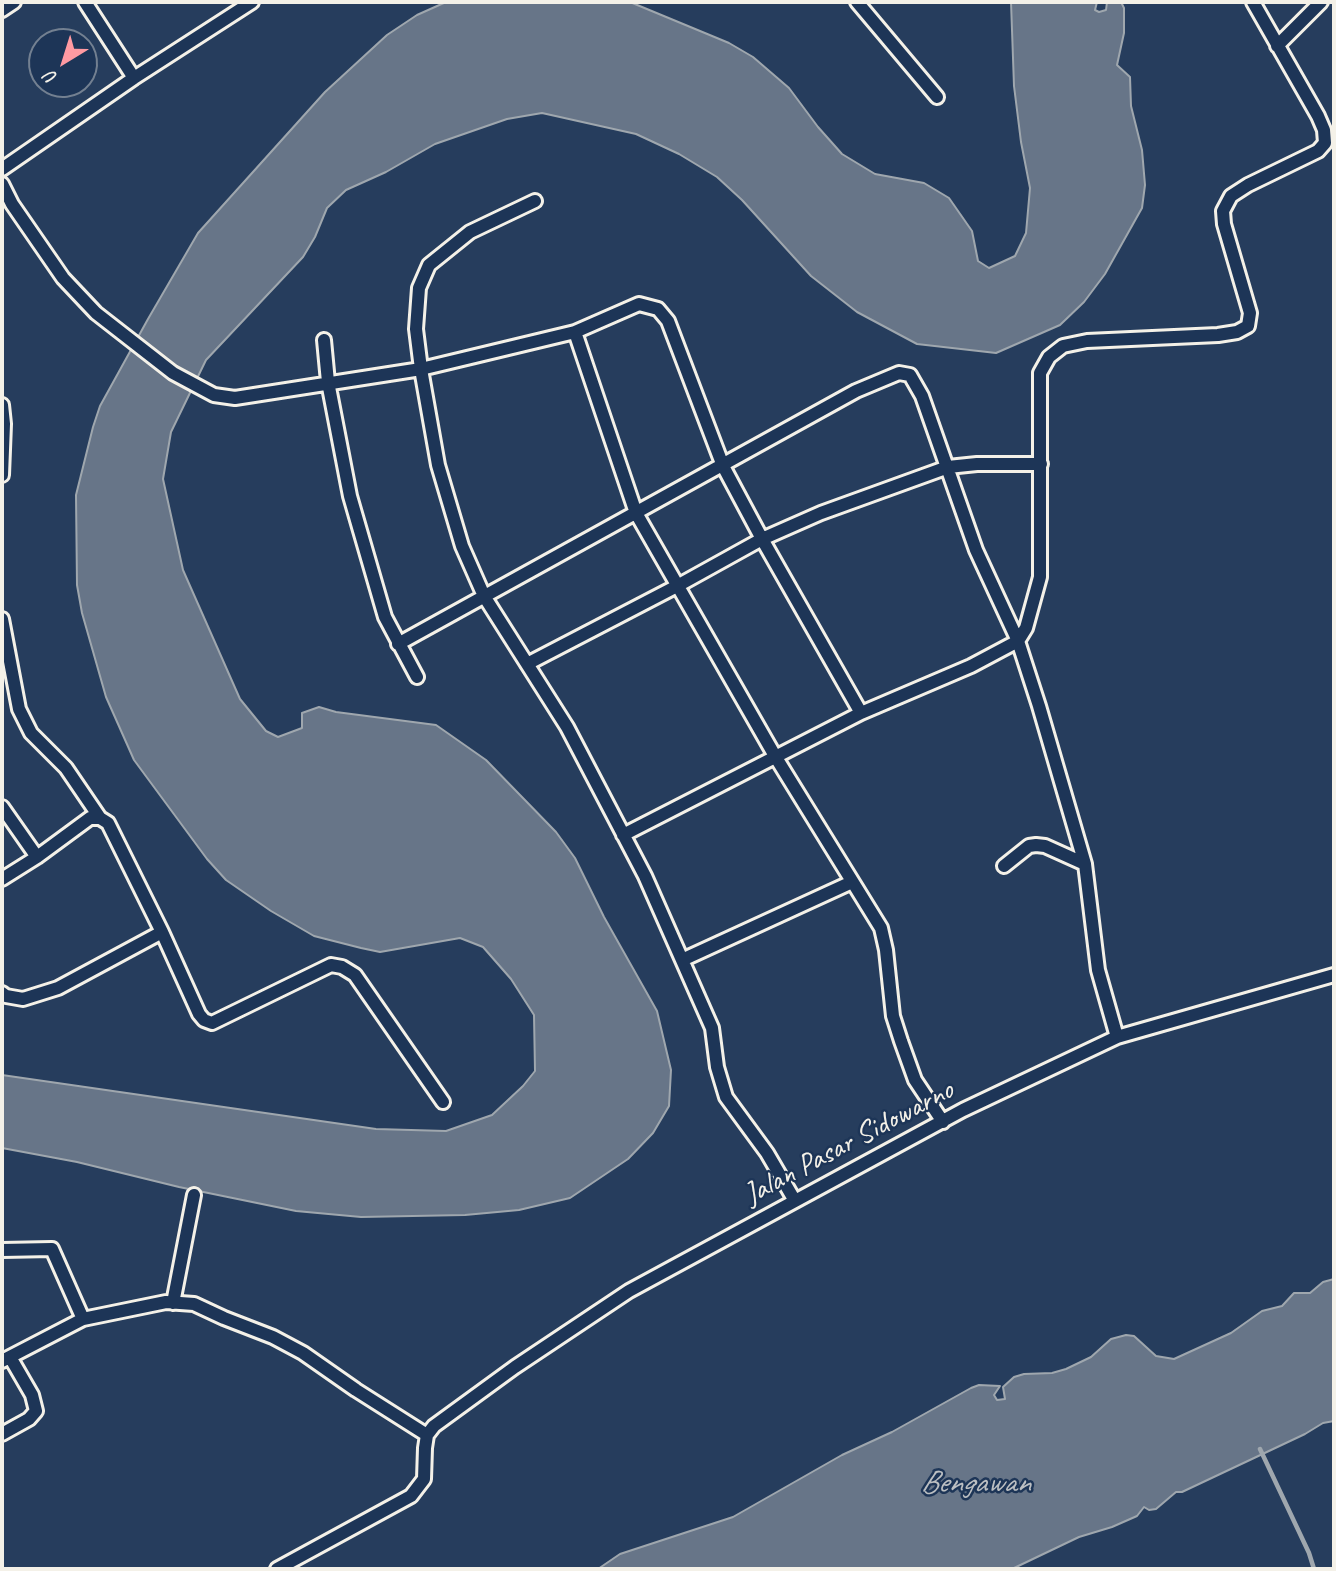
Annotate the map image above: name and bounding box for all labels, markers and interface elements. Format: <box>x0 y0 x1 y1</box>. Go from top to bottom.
north arrow <box>28 28 98 98</box>
text: U <box>40 66 62 90</box>
street label: Jalan Pasar Sidowarno <box>738 1073 960 1213</box>
water label: Bengawan <box>920 1465 1030 1503</box>

